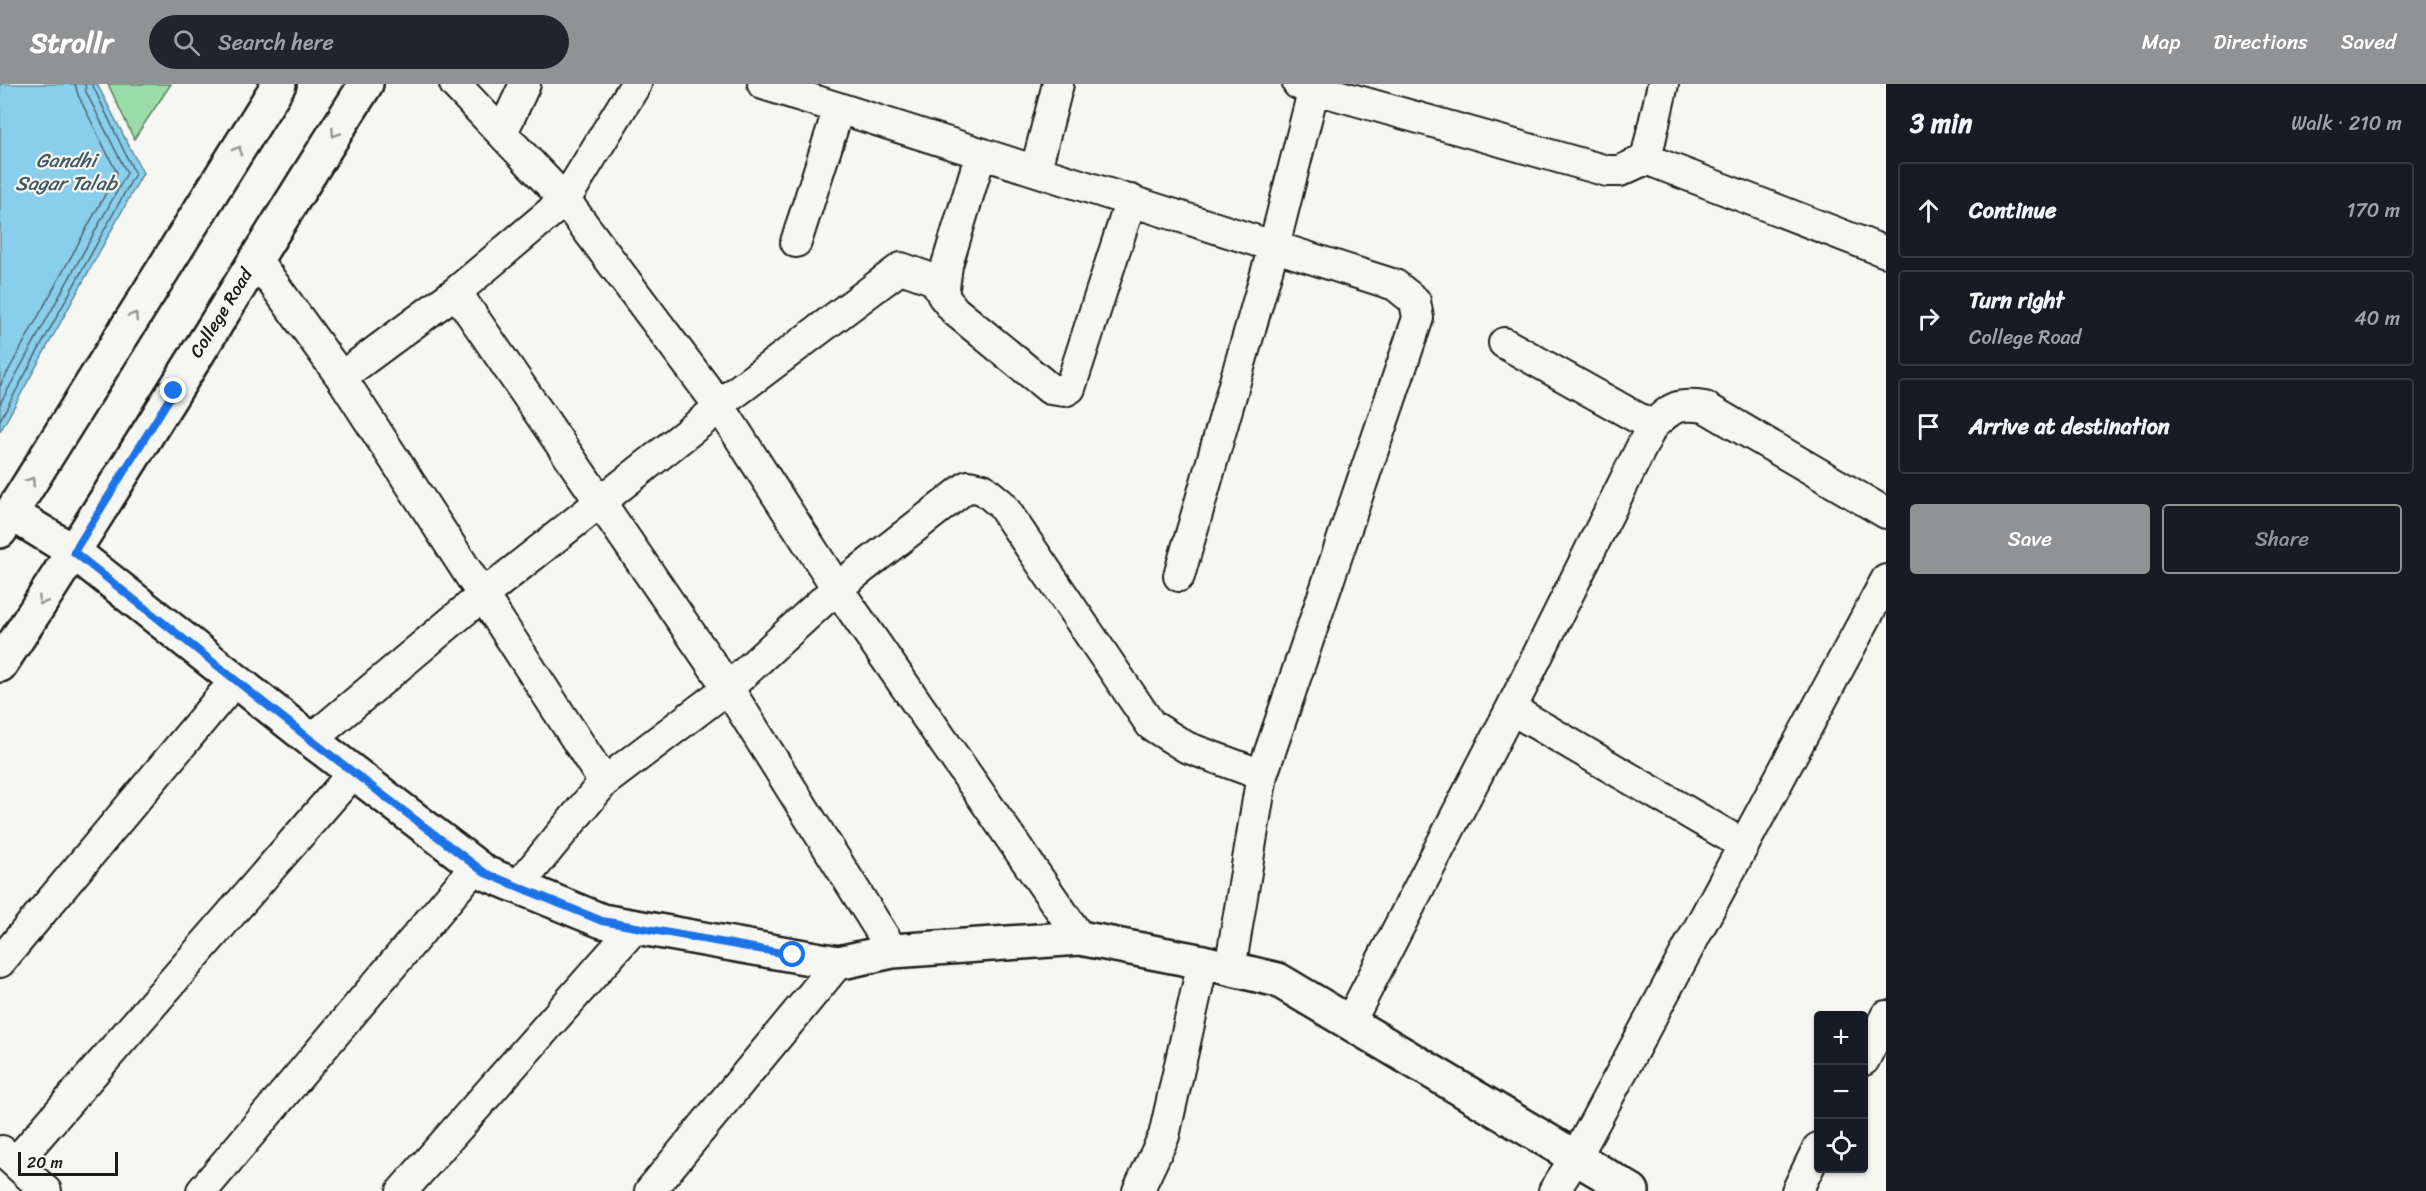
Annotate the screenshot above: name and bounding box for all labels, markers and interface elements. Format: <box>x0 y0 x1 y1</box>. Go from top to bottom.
search box <box>149 15 569 69</box>
text: Strollr <box>30 18 113 67</box>
text: Search here <box>218 23 334 62</box>
text: Map <box>2142 23 2180 61</box>
text: Directions <box>2213 23 2308 61</box>
text: Saved <box>2341 23 2396 61</box>
icon: search <box>170 26 203 59</box>
text: 3 min <box>1910 100 1972 146</box>
text: Walk · 210 m <box>2291 106 2402 141</box>
one-way arrow <box>330 127 342 137</box>
water label: Gandhi Sagar Talab <box>15 143 119 201</box>
one-way arrow <box>230 146 242 156</box>
text: Continue <box>1969 191 2057 230</box>
text: 170 m <box>2347 193 2400 228</box>
icon: ahead <box>1912 194 1945 227</box>
street label: College Road <box>181 260 262 364</box>
text: Turn right <box>1969 281 2064 320</box>
text: 40 m <box>2354 301 2400 336</box>
icon: right <box>1912 302 1945 335</box>
one-way arrow <box>127 312 139 322</box>
text: College Road <box>1969 320 2081 355</box>
route end <box>160 377 186 403</box>
text: Arrive at destination <box>1969 407 2170 446</box>
icon: arrive <box>1912 410 1945 443</box>
one-way arrow <box>24 477 35 488</box>
button: Save <box>1910 504 2150 574</box>
button: Share <box>2162 504 2402 574</box>
one-way arrow <box>38 594 49 605</box>
route start <box>779 941 805 967</box>
map controls <box>1814 1011 1868 1173</box>
button: + <box>1814 1011 1868 1065</box>
button: − <box>1814 1065 1868 1119</box>
button: locate <box>1814 1119 1868 1173</box>
text: 20 m <box>27 1148 63 1177</box>
scale bar <box>18 1149 118 1176</box>

